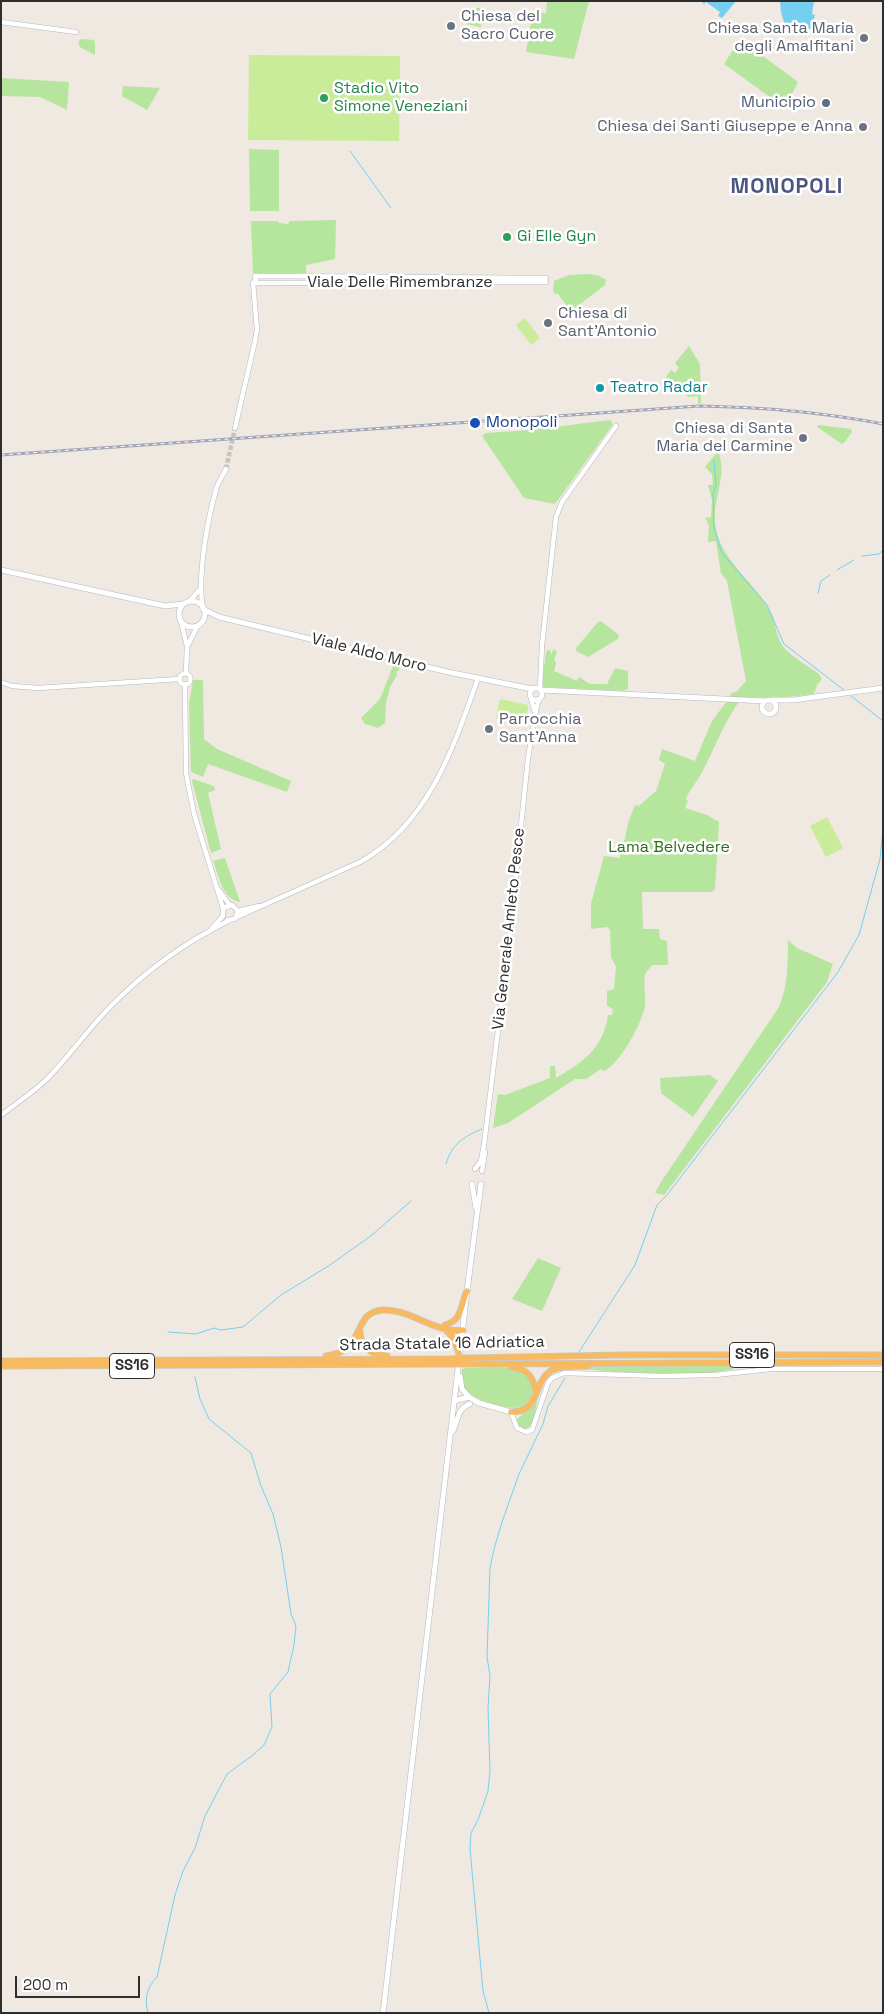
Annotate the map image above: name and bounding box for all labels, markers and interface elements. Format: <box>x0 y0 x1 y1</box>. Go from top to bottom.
place label: Chiesa del Sacro Cuore <box>461 7 554 45</box>
place label: Chiesa Santa Maria degli Amalfitani <box>707 19 854 57</box>
marker: Chiesa del Sacro Cuore <box>445 20 457 32</box>
marker: Chiesa Santa Maria degli Amalfitani <box>858 32 870 44</box>
place label: Stadio Vito Simone Veneziani <box>334 79 468 117</box>
marker: Stadio Vito Simone Veneziani <box>318 92 330 104</box>
place label: Municipio <box>741 93 816 113</box>
marker: Municipio <box>820 97 832 109</box>
place label: Chiesa dei Santi Giuseppe e Anna <box>597 117 853 137</box>
marker: Chiesa dei Santi Giuseppe e Anna <box>857 121 869 133</box>
district label: MONOPOLI <box>730 174 844 200</box>
place label: Gi Elle Gyn <box>517 227 596 247</box>
marker: Gi Elle Gyn <box>501 231 513 243</box>
street label: Viale Delle Rimembranze <box>307 273 493 293</box>
place label: Chiesa di Sant'Antonio <box>558 304 657 342</box>
marker: Chiesa di Sant'Antonio <box>542 317 554 329</box>
place label: Teatro Radar <box>610 378 708 398</box>
marker: Teatro Radar <box>594 382 606 394</box>
place label: Monopoli <box>486 413 557 433</box>
marker: Monopoli <box>468 416 482 430</box>
place label: Chiesa di Santa Maria del Carmine <box>656 419 793 457</box>
marker: Chiesa di Santa Maria del Carmine <box>797 432 809 444</box>
street label: Viale Aldo Moro <box>309 629 429 677</box>
place label: Parrocchia Sant'Anna <box>499 710 581 748</box>
marker: Parrocchia Sant'Anna <box>483 723 495 735</box>
street label: Via Generale Amleto Pesce <box>489 827 529 1031</box>
park label: Lama Belvedere <box>608 838 730 858</box>
street label: Strada Statale 16 Adriatica <box>339 1333 545 1355</box>
road number: SS16 <box>730 1342 774 1368</box>
road number: SS16 <box>110 1354 154 1378</box>
scale bar <box>18 1966 142 1998</box>
text: 200 m <box>23 1975 68 1994</box>

